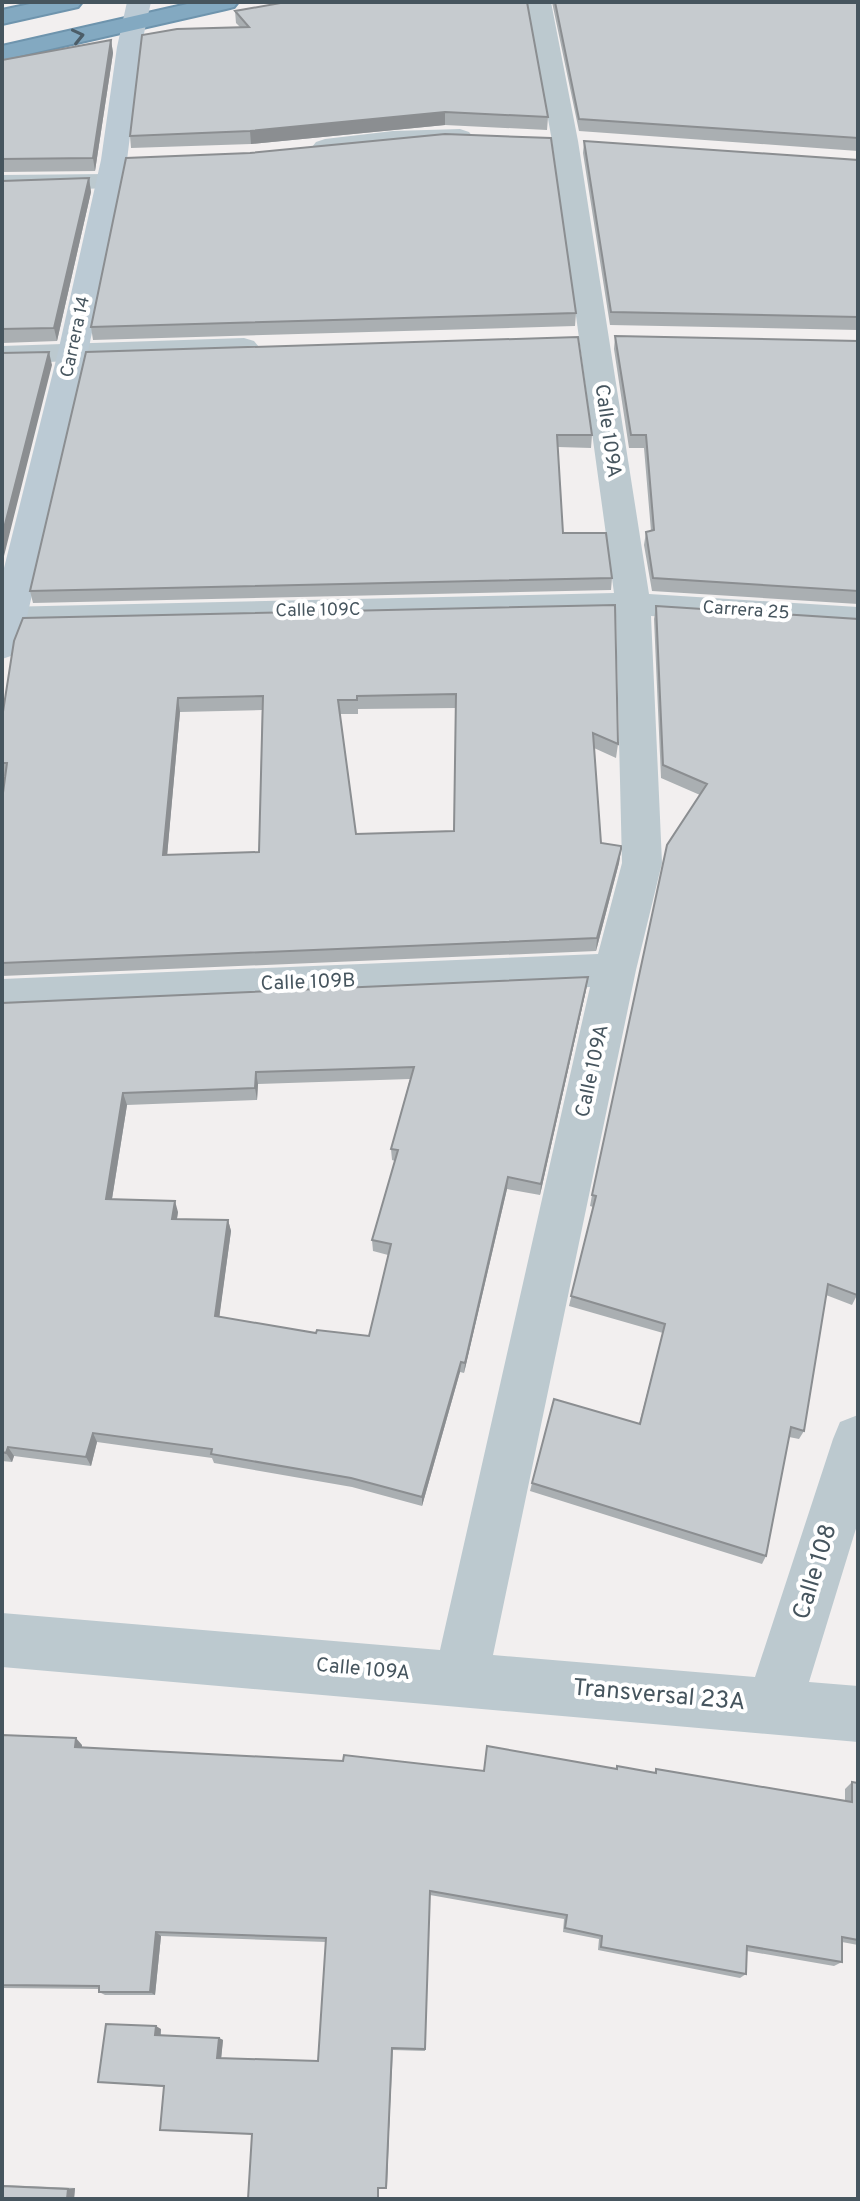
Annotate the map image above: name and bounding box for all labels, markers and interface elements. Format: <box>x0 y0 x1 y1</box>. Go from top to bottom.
one-way arrow <box>71 28 84 45</box>
street label: Carrera 14 <box>56 294 96 380</box>
street label: Calle 109A <box>588 382 626 480</box>
street label: Carrera 25 <box>702 596 790 626</box>
street label: Calle 109C <box>275 599 361 623</box>
street label: Calle 109B <box>260 968 356 998</box>
street label: Calle 109A <box>570 1022 616 1120</box>
street label: Calle 108 <box>787 1521 845 1623</box>
street label: Calle 109A <box>315 1653 411 1687</box>
street label: Transversal 23A <box>571 1674 747 1718</box>

